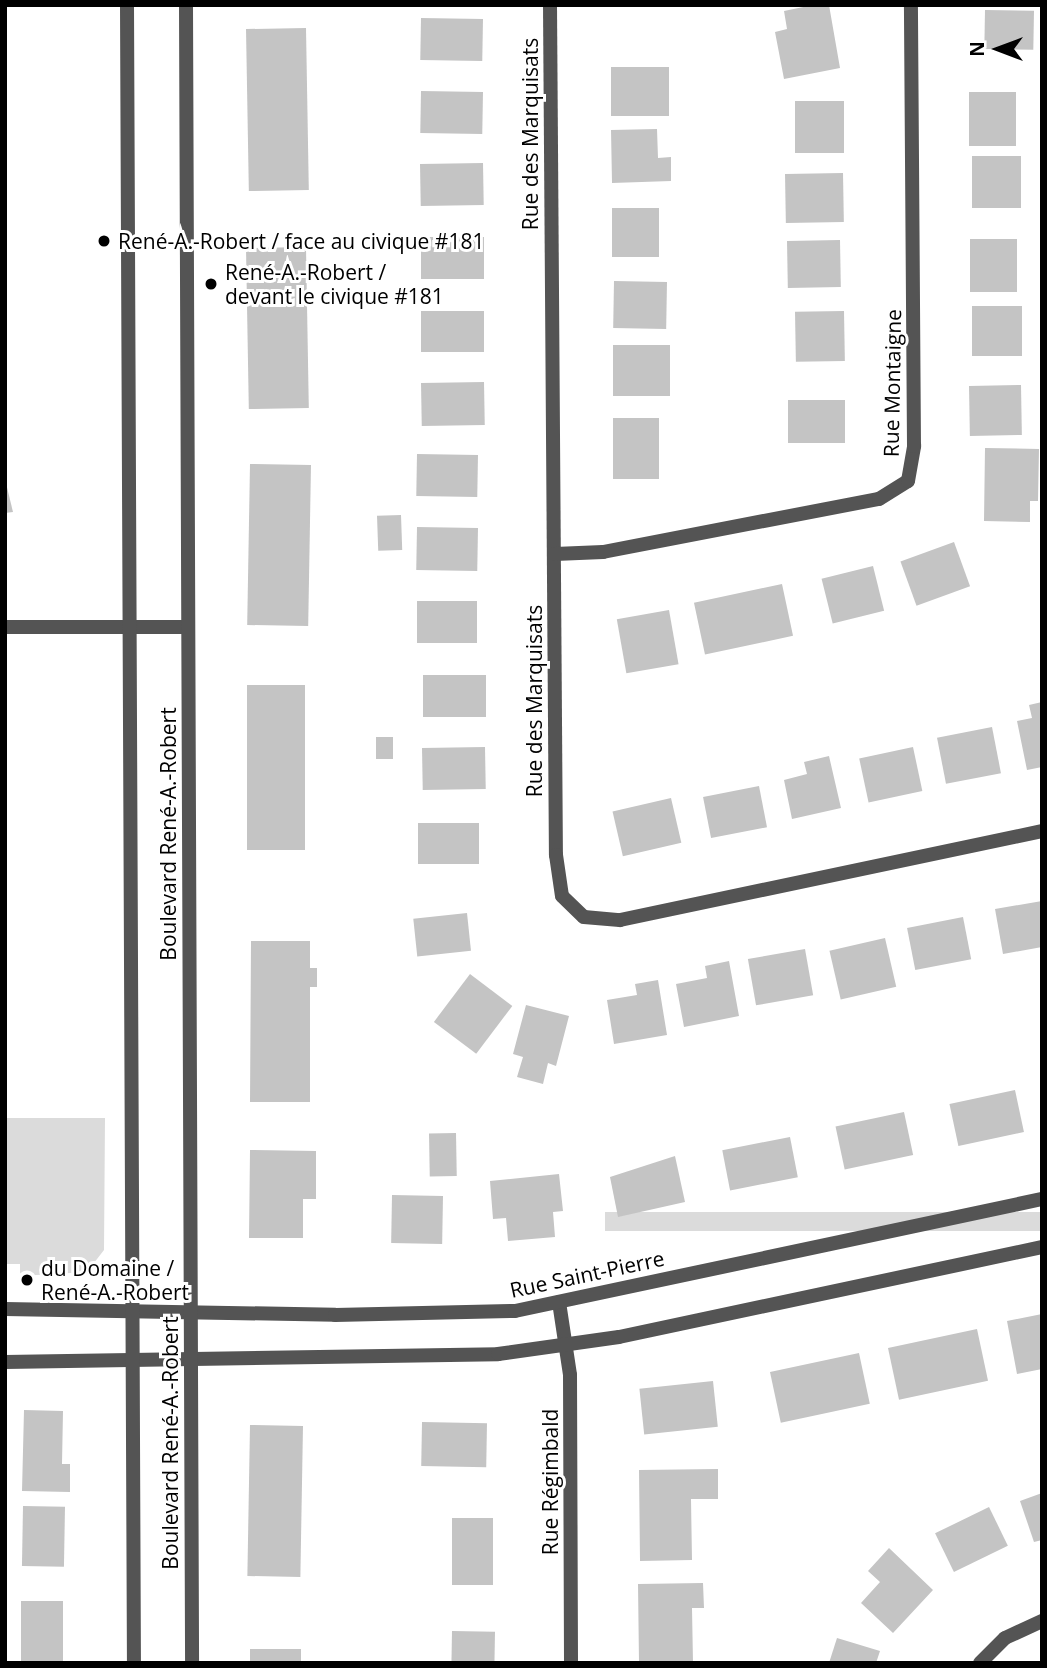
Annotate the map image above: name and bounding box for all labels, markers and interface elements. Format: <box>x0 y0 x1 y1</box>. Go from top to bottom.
north arrow <box>963 14 1033 84</box>
street label: Rue des Marquisats <box>517 38 543 230</box>
text: N <box>964 41 990 57</box>
place label: René-A.-Robert / face au civique #181 <box>118 228 484 254</box>
marker: René-A.-Robert / face au civique #181 <box>96 233 112 249</box>
place label: René-A.-Robert / devant le civique #181 <box>225 259 444 309</box>
marker: René-A.-Robert / devant le civique #181 <box>203 276 219 292</box>
street label: Rue Montaigne <box>878 309 906 457</box>
street label: Rue des Marquisats <box>521 605 547 797</box>
street label: Boulevard René-A.-Robert <box>155 707 181 961</box>
street label: Rue Saint-Pierre <box>507 1245 667 1303</box>
place label: du Domaine / René-A.-Robert <box>41 1255 189 1305</box>
marker: du Domaine / René-A.-Robert <box>19 1272 35 1288</box>
street label: Boulevard René-A.-Robert <box>157 1316 183 1570</box>
street label: Rue Régimbald <box>537 1409 563 1555</box>

